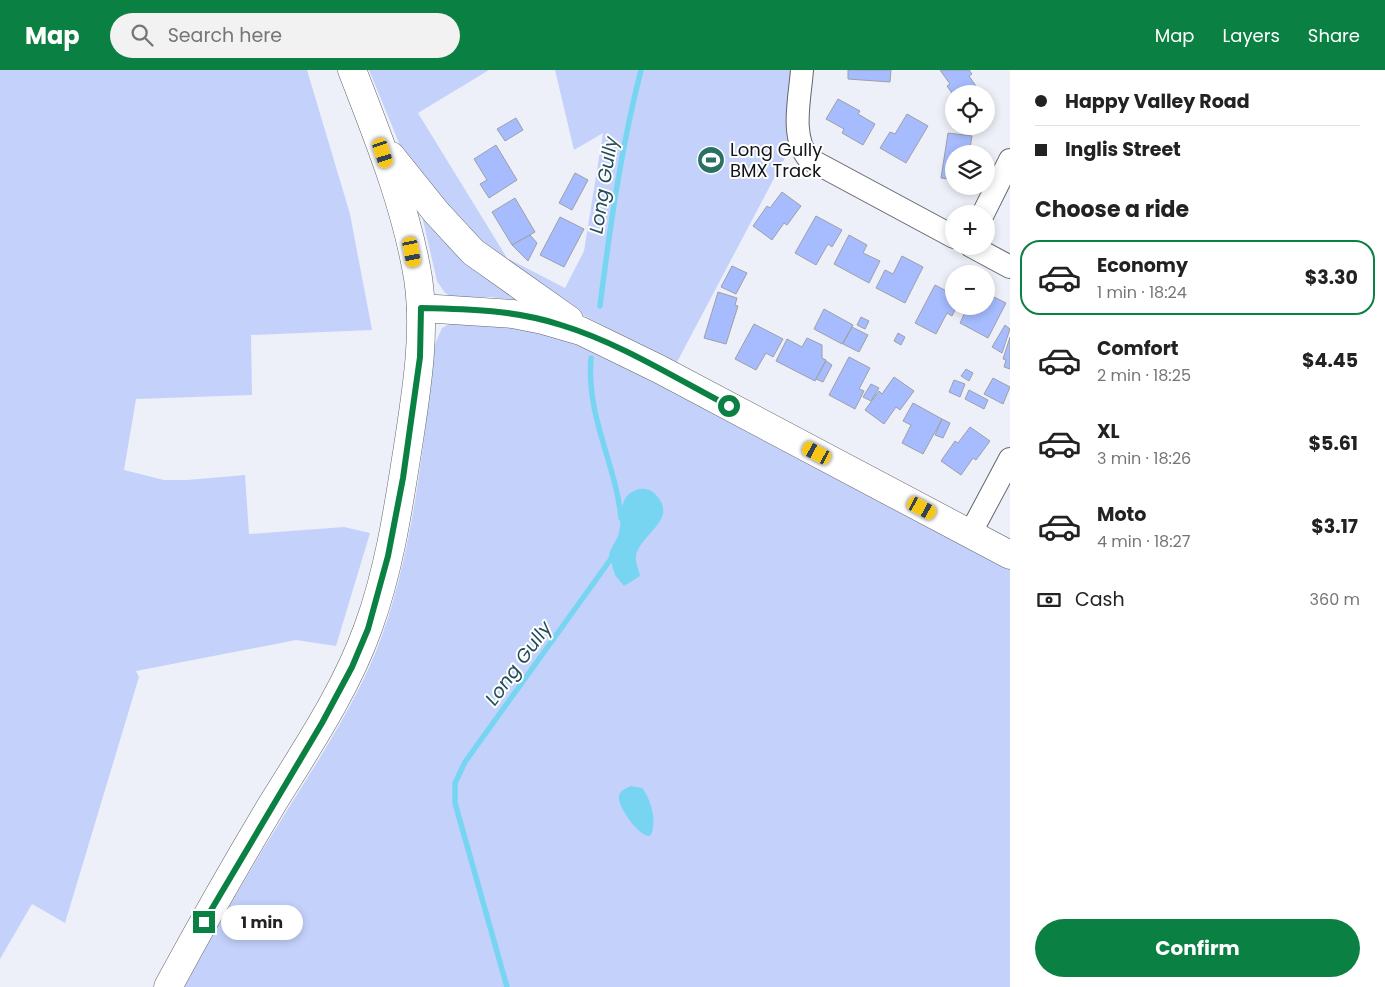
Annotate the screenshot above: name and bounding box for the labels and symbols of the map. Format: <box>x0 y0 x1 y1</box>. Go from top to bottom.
water label: Long Gully <box>582 133 625 236</box>
car <box>371 136 394 170</box>
place label: Long Gully BMX Track <box>730 137 822 183</box>
sports icon: Long Gully BMX Track <box>696 145 726 175</box>
car <box>401 236 422 268</box>
route start <box>718 395 740 417</box>
car <box>800 439 833 467</box>
car <box>905 494 938 522</box>
water label: Long Gully <box>479 615 559 711</box>
callout: 1 min <box>222 904 304 940</box>
route end <box>193 911 215 933</box>

